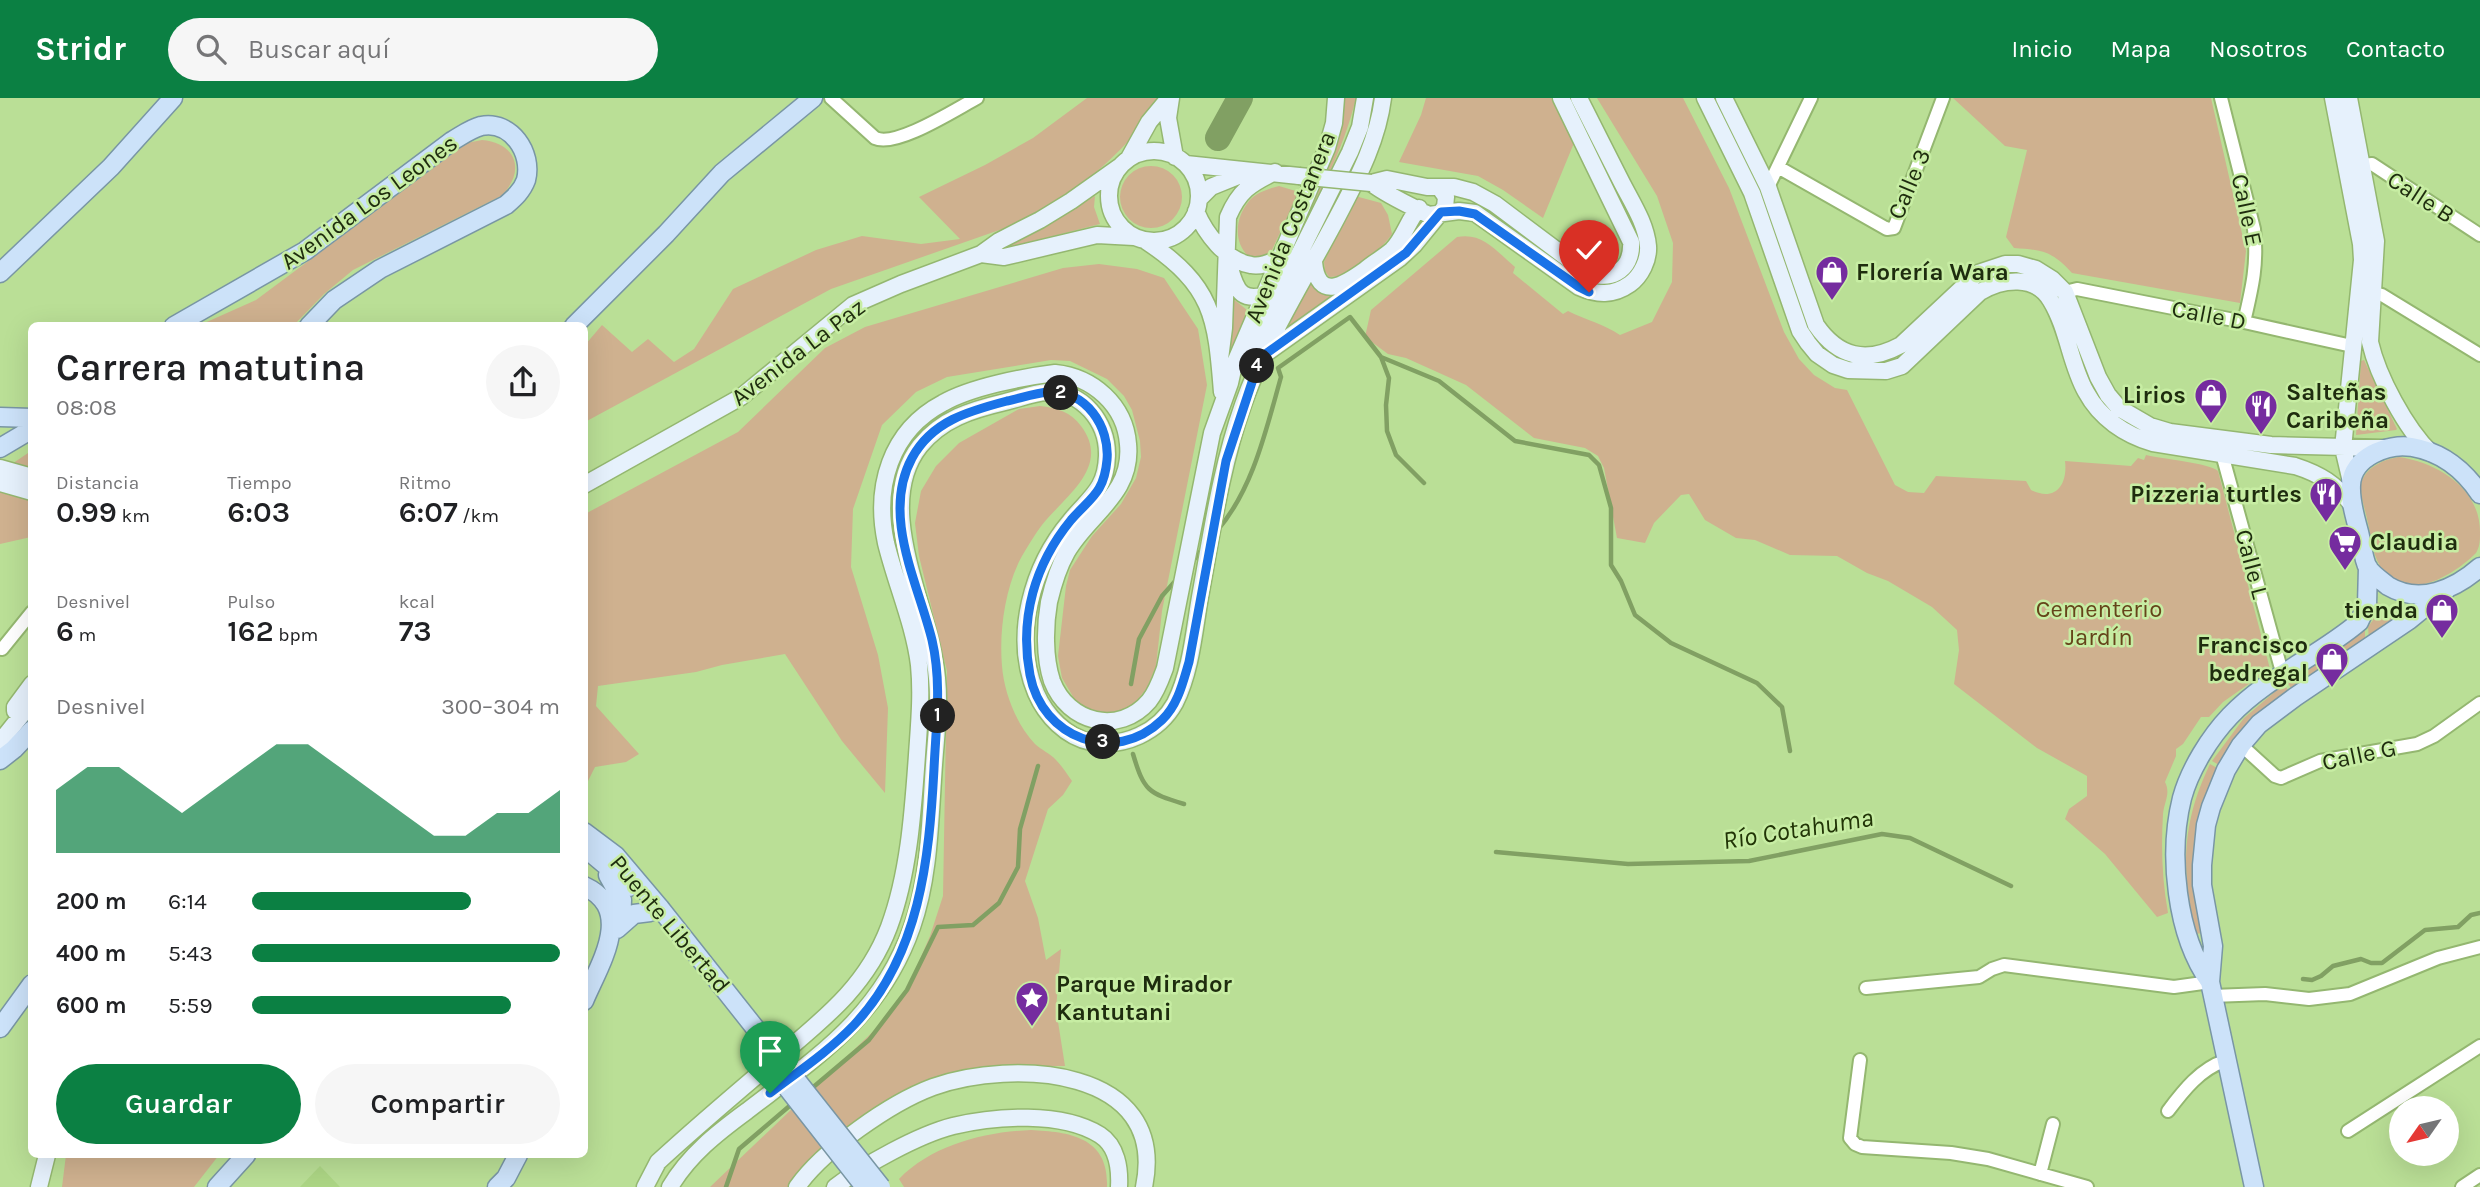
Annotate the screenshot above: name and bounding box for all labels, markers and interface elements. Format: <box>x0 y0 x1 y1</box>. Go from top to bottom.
search box <box>168 18 658 81</box>
text: Stridr <box>35 30 126 68</box>
icon: search <box>192 30 230 68</box>
text: Buscar aquí <box>248 34 390 65</box>
text: Inicio <box>2011 35 2072 63</box>
text: Mapa <box>2110 35 2171 63</box>
text: Nosotros <box>2209 35 2308 63</box>
text: Contacto <box>2346 35 2445 63</box>
street label: Avenida Costanera <box>1239 127 1341 327</box>
street label: Avenida Los Leones <box>275 129 463 275</box>
street label: Calle 3 <box>1882 145 1936 223</box>
street label: Calle B <box>2382 165 2460 229</box>
street label: Calle E <box>2226 171 2268 249</box>
pin <box>1559 220 1619 292</box>
icon: check <box>1570 231 1608 269</box>
shop icon: Florería Wara <box>1813 253 1851 302</box>
place label: Florería Wara <box>1856 258 2009 286</box>
street label: Avenida La Paz <box>726 293 870 411</box>
street label: Calle D <box>2169 294 2249 336</box>
text: Carrera matutina <box>56 345 365 390</box>
button: share <box>486 345 560 419</box>
pin: 4 <box>1240 348 1274 384</box>
text: 4 <box>1251 354 1262 376</box>
pin: 2 <box>1044 376 1078 410</box>
shop icon: Lirios <box>2192 376 2230 425</box>
place label: Salteñas Caribeña <box>2286 378 2389 434</box>
text: 2 <box>1055 381 1066 403</box>
place label: Lirios <box>2123 381 2186 409</box>
restaurant icon: Salteñas Caribeña <box>2242 387 2280 436</box>
text: 08:08 <box>56 394 117 421</box>
text: Distancia <box>56 472 139 494</box>
text: Tiempo <box>227 472 292 494</box>
text: Ritmo <box>399 472 451 494</box>
restaurant icon: Pizzeria turtles <box>2307 475 2345 524</box>
place label: Pizzeria turtles <box>2130 480 2302 508</box>
text: 0.99 <box>56 494 117 530</box>
text: 6:03 <box>227 494 290 530</box>
text: 6:07 <box>399 494 458 530</box>
text: km <box>117 505 150 527</box>
text: /km <box>458 505 499 527</box>
supermarket icon: Claudia <box>2326 523 2364 572</box>
street label: Calle L <box>2229 526 2275 602</box>
place label: Claudia <box>2370 528 2458 556</box>
text: Desnivel <box>56 591 130 613</box>
text: Pulso <box>227 591 275 613</box>
text: kcal <box>399 591 435 613</box>
shop icon: tienda <box>2423 591 2461 640</box>
park label: Cementerio Jardín <box>2036 595 2162 651</box>
place label: tienda <box>2344 596 2418 624</box>
text: 6 <box>56 613 74 649</box>
text: 162 <box>227 613 274 649</box>
text: 73 <box>399 613 432 649</box>
text: m <box>74 624 96 646</box>
text: bpm <box>274 624 318 646</box>
place label: Francisco bedregal <box>2197 631 2308 687</box>
shop icon: Francisco bedregal <box>2313 640 2351 689</box>
text: Desnivel <box>56 693 146 720</box>
text: 300–304 m <box>441 693 560 720</box>
pin: 1 <box>920 698 956 734</box>
text: 1 <box>934 704 941 726</box>
pin: 3 <box>1086 724 1120 760</box>
text: 3 <box>1097 730 1108 752</box>
street label: Calle G <box>2319 734 2399 776</box>
water label: Río Cotahuma <box>1721 802 1875 856</box>
street label: Puente Libertad <box>604 849 736 999</box>
text: 200 m <box>56 888 127 915</box>
text: 6:14 <box>168 888 207 915</box>
text: 400 m <box>56 940 126 967</box>
text: 5:43 <box>168 940 213 967</box>
place label: Parque Mirador Kantutani <box>1056 970 1233 1026</box>
place icon: Parque Mirador Kantutani <box>1013 979 1051 1028</box>
text: 600 m <box>56 992 127 1019</box>
text: 5:59 <box>168 992 213 1019</box>
pin <box>740 1021 800 1093</box>
icon: arrive <box>751 1032 789 1070</box>
button: Guardar <box>56 1064 301 1144</box>
button: Compartir <box>315 1064 560 1144</box>
north arrow <box>2389 1096 2459 1166</box>
map controls <box>2389 1096 2459 1166</box>

